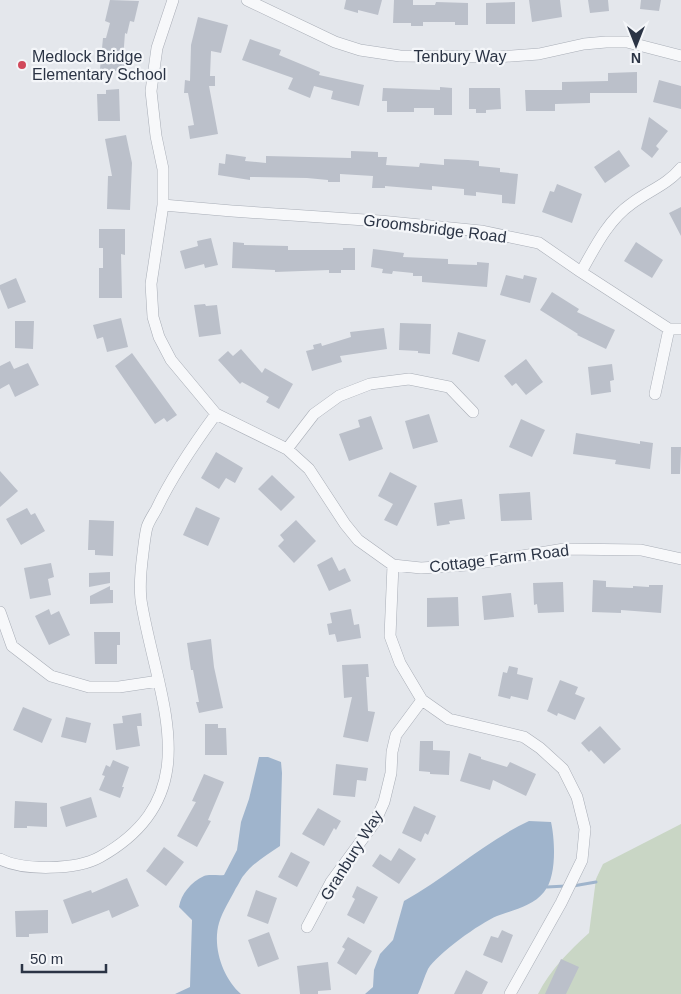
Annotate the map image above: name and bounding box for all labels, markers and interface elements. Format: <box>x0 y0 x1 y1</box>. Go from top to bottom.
north arrow <box>611 20 661 70</box>
place label: Medlock Bridge Elementary School <box>32 48 166 83</box>
street label: Tenbury Way <box>414 48 506 65</box>
text: N <box>631 50 641 66</box>
marker: Medlock Bridge Elementary School <box>16 59 28 71</box>
street label: Groomsbridge Road <box>362 211 507 246</box>
street label: Cottage Farm Road <box>428 541 570 575</box>
street label: Granbury Way <box>317 807 386 903</box>
scale bar <box>22 942 106 974</box>
text: 50 m <box>30 950 63 967</box>

